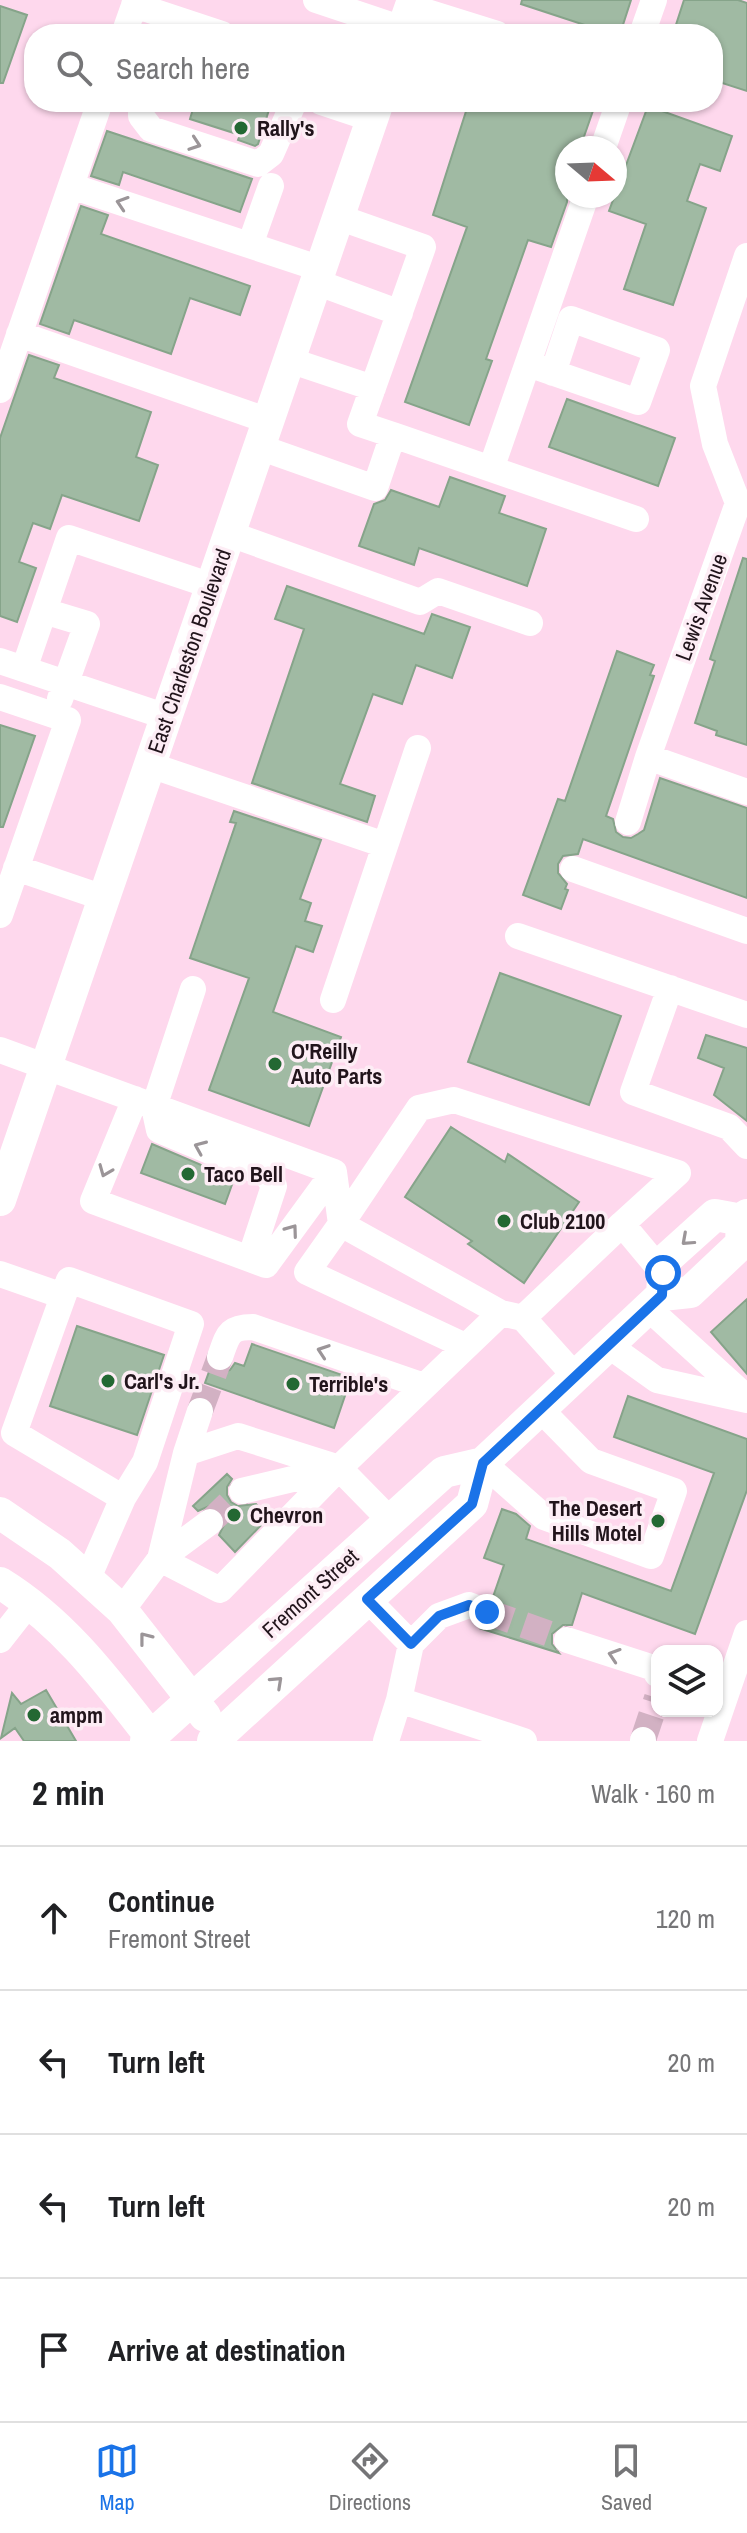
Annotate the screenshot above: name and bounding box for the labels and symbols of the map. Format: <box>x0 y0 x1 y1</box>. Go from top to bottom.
place label: Rally's <box>257 113 314 143</box>
marker: Rally's <box>232 119 250 137</box>
one-way arrow <box>187 135 201 151</box>
north arrow <box>555 136 627 208</box>
one-way arrow <box>116 197 130 213</box>
street label: East Charleston Boulevard <box>140 545 238 757</box>
street label: Lewis Avenue <box>668 549 734 665</box>
place label: O'Reilly Auto Parts <box>291 1036 382 1091</box>
marker: O'Reilly Auto Parts <box>266 1055 284 1073</box>
one-way arrow <box>194 1141 208 1157</box>
place label: Taco Bell <box>204 1159 283 1189</box>
one-way arrow <box>98 1163 115 1177</box>
marker: Taco Bell <box>179 1165 197 1183</box>
place label: Club 2100 <box>520 1206 605 1236</box>
marker: Club 2100 <box>495 1212 513 1230</box>
one-way arrow <box>282 1224 297 1239</box>
one-way arrow <box>681 1231 696 1245</box>
route start <box>645 1255 681 1291</box>
one-way arrow <box>317 1344 331 1360</box>
place label: Carl's Jr. <box>124 1366 200 1396</box>
place label: Terrible's <box>309 1369 388 1399</box>
marker: Carl's Jr. <box>99 1372 117 1390</box>
marker: Terrible's <box>284 1375 302 1393</box>
place label: The Desert Hills Motel <box>549 1493 642 1548</box>
place label: Chevron <box>250 1500 323 1530</box>
marker: Chevron <box>225 1506 243 1524</box>
marker: The Desert Hills Motel <box>649 1512 667 1530</box>
street label: Fremont Street <box>255 1542 365 1644</box>
route end <box>469 1594 505 1630</box>
one-way arrow <box>140 1632 154 1647</box>
one-way arrow <box>608 1649 622 1665</box>
one-way arrow <box>268 1676 282 1691</box>
place label: ampm <box>50 1700 103 1730</box>
marker: ampm <box>25 1706 43 1724</box>

